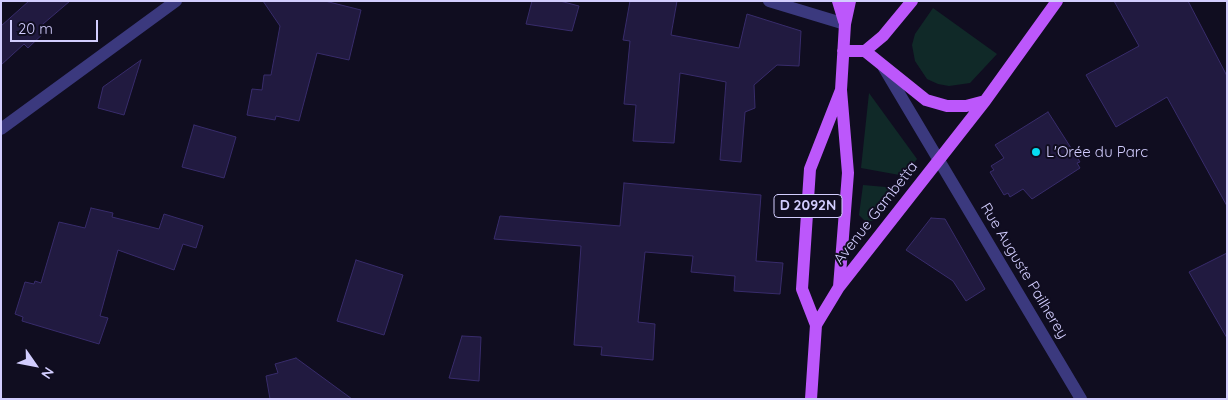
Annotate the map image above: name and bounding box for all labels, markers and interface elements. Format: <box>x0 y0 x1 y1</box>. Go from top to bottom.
scale bar <box>12 10 100 42</box>
text: 20 m <box>18 19 53 38</box>
place label: L'Orée du Parc <box>1046 143 1148 161</box>
marker: L'Orée du Parc <box>1030 146 1042 158</box>
street label: Avenue Gambetta <box>830 158 922 268</box>
road number: D 2092N <box>774 195 842 218</box>
street label: Rue Auguste Pailherey <box>976 200 1072 342</box>
north arrow <box>10 340 60 390</box>
text: N <box>37 364 58 382</box>

